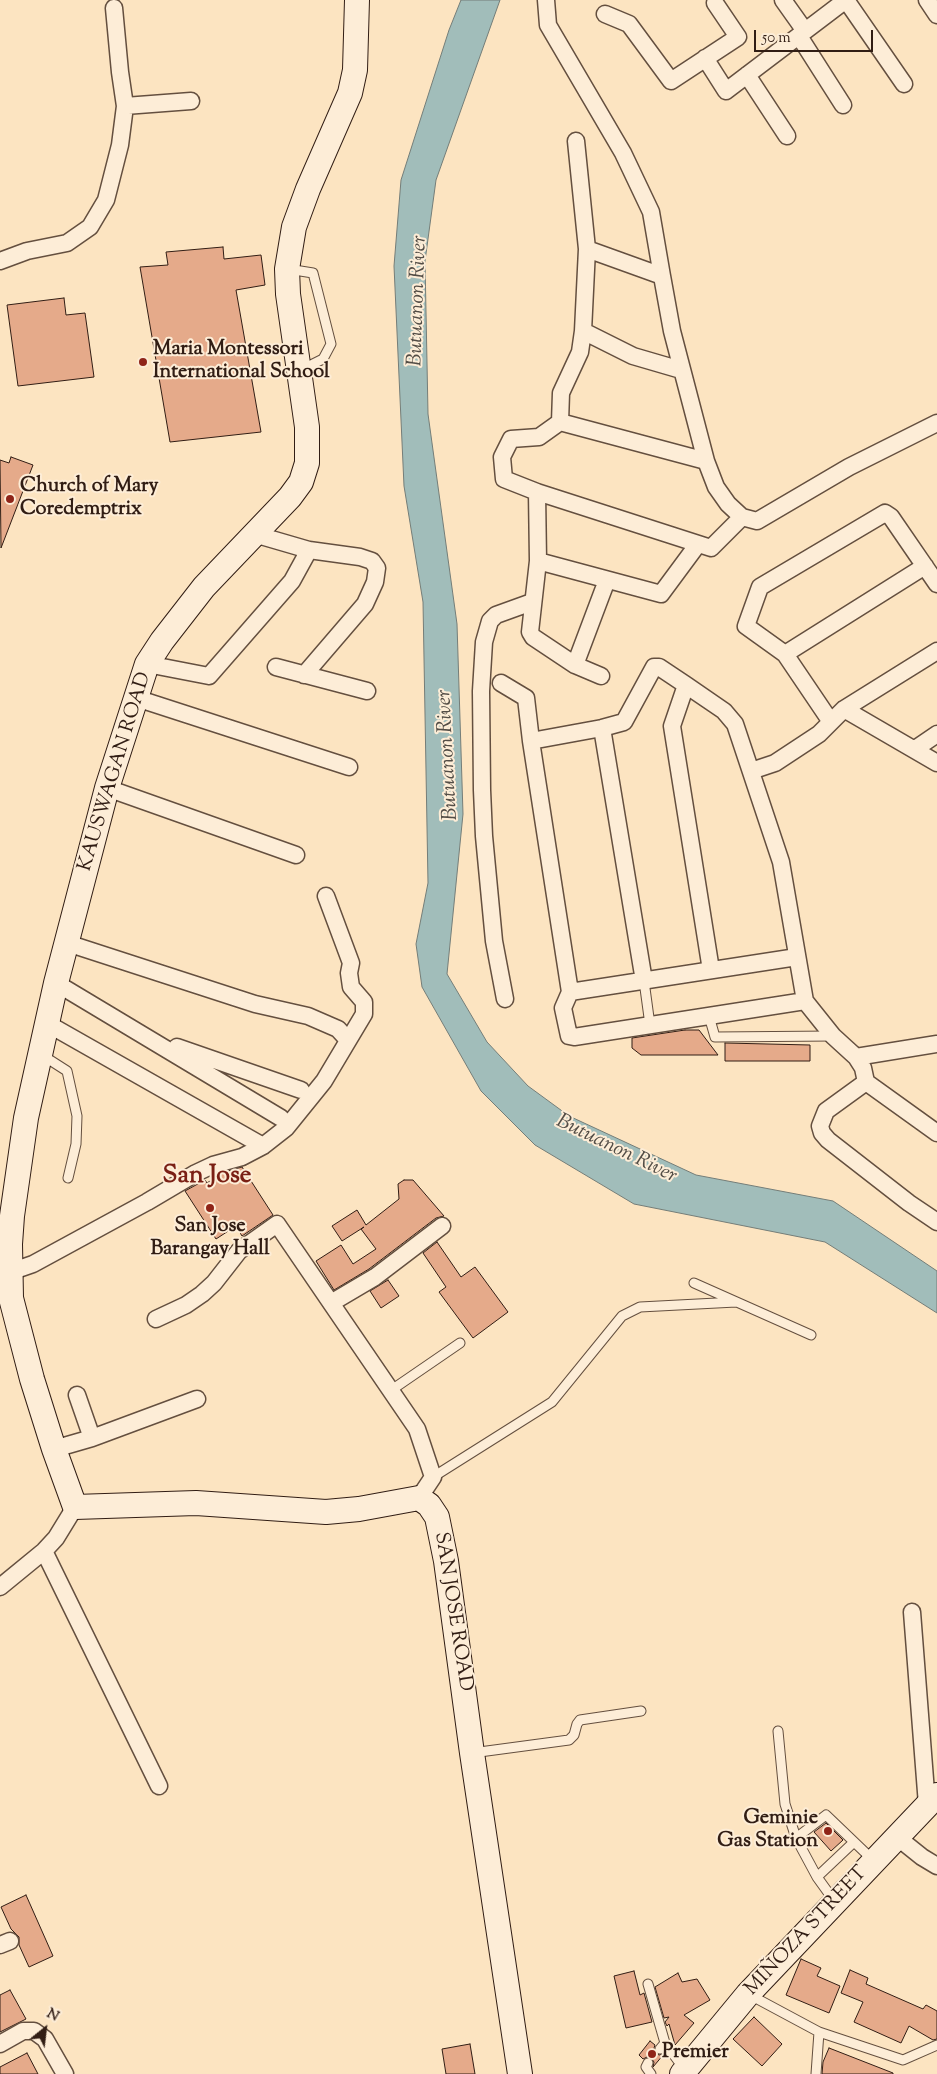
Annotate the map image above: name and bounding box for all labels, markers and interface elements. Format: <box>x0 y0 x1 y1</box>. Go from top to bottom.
scale bar <box>757 20 876 52</box>
text: 50 m <box>762 28 791 49</box>
water label: Butuanon River <box>404 235 434 367</box>
place label: Maria Montessori International School <box>153 339 330 386</box>
marker: Maria Montessori International School <box>137 356 149 368</box>
place label: Church of Mary Coredemptrix <box>20 476 159 523</box>
marker: Church of Mary Coredemptrix <box>4 493 16 505</box>
street label: KAUSWAGAN ROAD <box>74 670 158 874</box>
water label: Butuanon River <box>433 689 465 821</box>
water label: Butuanon River <box>552 1110 680 1190</box>
district label: San Jose <box>163 1163 251 1193</box>
marker: San Jose Barangay Hall <box>204 1202 216 1214</box>
place label: San Jose Barangay Hall <box>151 1216 269 1263</box>
street label: SAN JOSE ROAD <box>428 1531 476 1693</box>
place label: Geminie Gas Station <box>717 1808 818 1855</box>
marker: Geminie Gas Station <box>822 1825 834 1837</box>
street label: MIÑOZA STREET <box>741 1862 873 2002</box>
north arrow <box>20 2004 70 2054</box>
text: N <box>43 2004 62 2027</box>
place label: Premier <box>662 2042 729 2066</box>
marker: Premier <box>646 2048 658 2060</box>

